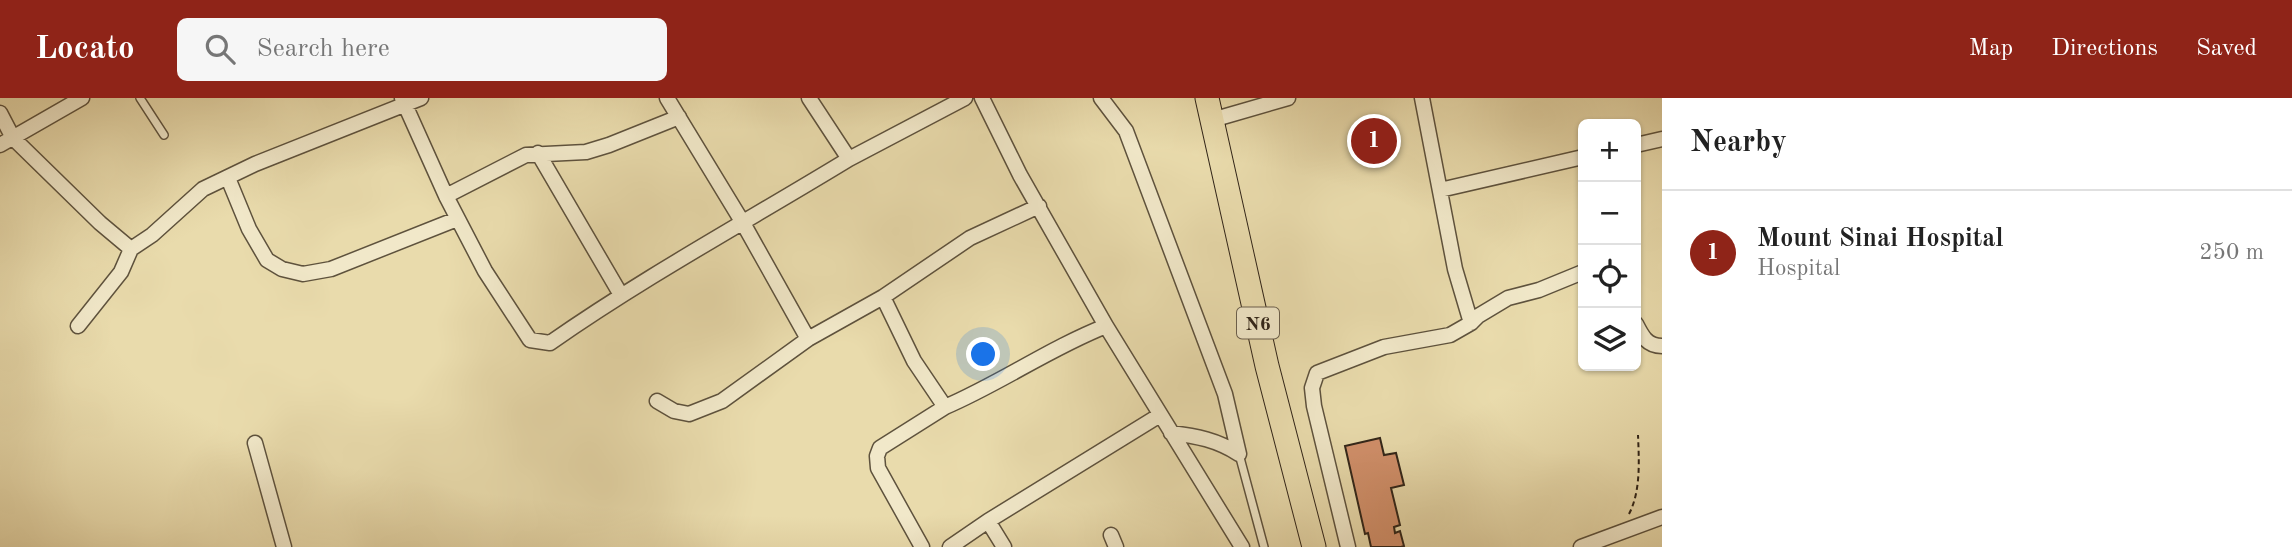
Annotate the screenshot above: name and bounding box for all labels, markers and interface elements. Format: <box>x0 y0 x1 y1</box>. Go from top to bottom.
search box <box>177 18 667 81</box>
icon: search <box>201 30 239 68</box>
text: Locato <box>35 33 135 66</box>
text: Search here <box>257 36 390 62</box>
text: Map <box>1969 37 2013 61</box>
text: Directions <box>2051 37 2158 61</box>
text: Saved <box>2196 37 2257 61</box>
pin: 1 <box>1351 115 1397 167</box>
map controls <box>1578 119 1641 371</box>
button: + <box>1578 119 1641 182</box>
text: Nearby <box>1690 128 1787 158</box>
button: − <box>1578 182 1641 245</box>
text: Mount Sinai Hospital <box>1757 226 2003 252</box>
text: 1 <box>1706 241 1720 264</box>
text: 250 m <box>2199 241 2264 264</box>
button: locate <box>1578 245 1641 308</box>
text: Hospital <box>1757 257 1840 280</box>
road number: N6 <box>1237 308 1279 339</box>
button: layers <box>1578 308 1641 371</box>
your location <box>966 337 1000 371</box>

